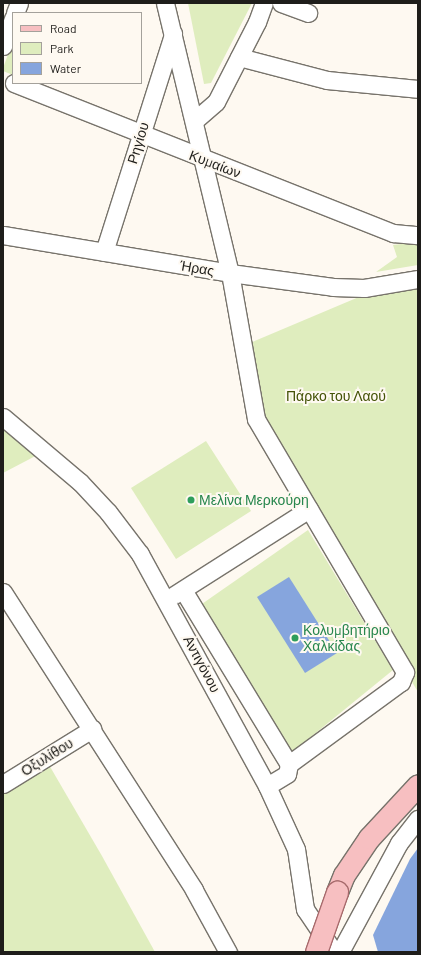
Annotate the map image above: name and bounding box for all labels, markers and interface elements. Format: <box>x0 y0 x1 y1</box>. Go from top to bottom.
legend <box>12 12 142 84</box>
text: Road <box>50 21 77 35</box>
text: Park <box>50 41 74 55</box>
text: Water <box>50 61 81 75</box>
street label: Ρηγίου <box>124 120 152 166</box>
street label: Κυμαίων <box>187 147 243 181</box>
street label: Ήρας <box>179 257 215 279</box>
park label: Πάρκο του Λαού <box>286 388 386 404</box>
place label: Μελίνα Μερκούρη <box>199 492 309 508</box>
marker: Μελίνα Μερκούρη <box>186 495 196 505</box>
place label: Κολυμβητήριο Χαλκίδας <box>303 622 390 654</box>
street label: Αντιγόνου <box>180 633 224 695</box>
marker: Κολυμβητήριο Χαλκίδας <box>290 633 300 643</box>
street label: Οξυλίθου <box>18 734 76 780</box>

